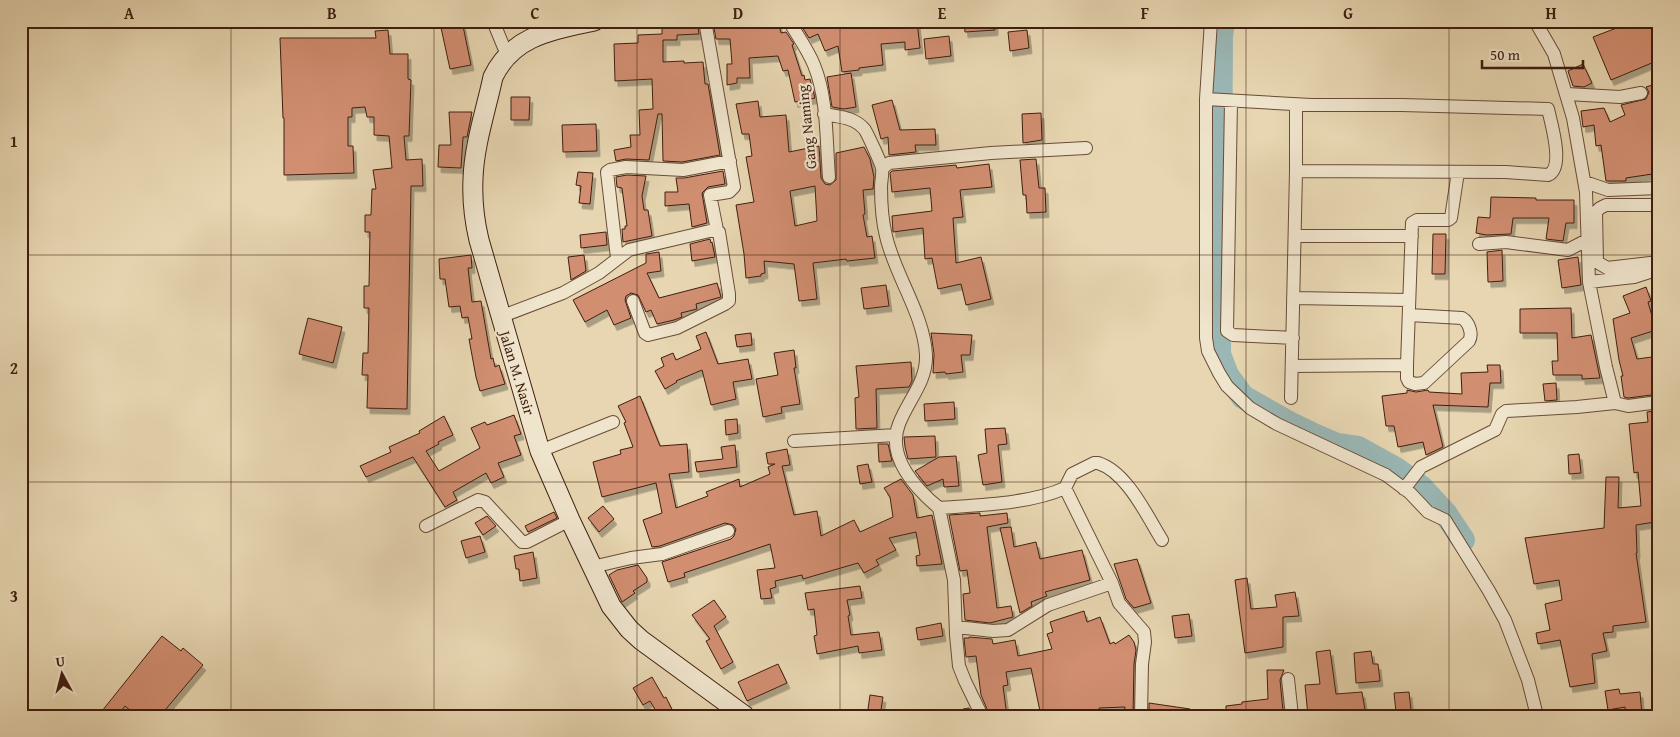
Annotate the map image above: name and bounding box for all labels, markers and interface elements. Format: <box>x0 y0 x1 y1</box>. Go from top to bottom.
text: A <box>124 1 135 25</box>
text: B <box>327 1 337 25</box>
text: C <box>530 1 540 25</box>
text: D <box>733 1 743 25</box>
text: E <box>938 1 947 25</box>
text: F <box>1141 1 1149 25</box>
text: G <box>1343 1 1353 25</box>
text: H <box>1545 1 1557 25</box>
scale bar <box>1482 38 1584 70</box>
text: 50 m <box>1490 44 1521 65</box>
street label: Gang Naming <box>792 83 821 170</box>
text: 1 <box>10 129 18 153</box>
street label: Jalan M. Nasir <box>494 326 540 418</box>
text: 2 <box>10 356 18 380</box>
text: 3 <box>10 584 18 608</box>
north arrow <box>38 650 88 700</box>
text: U <box>55 651 67 672</box>

